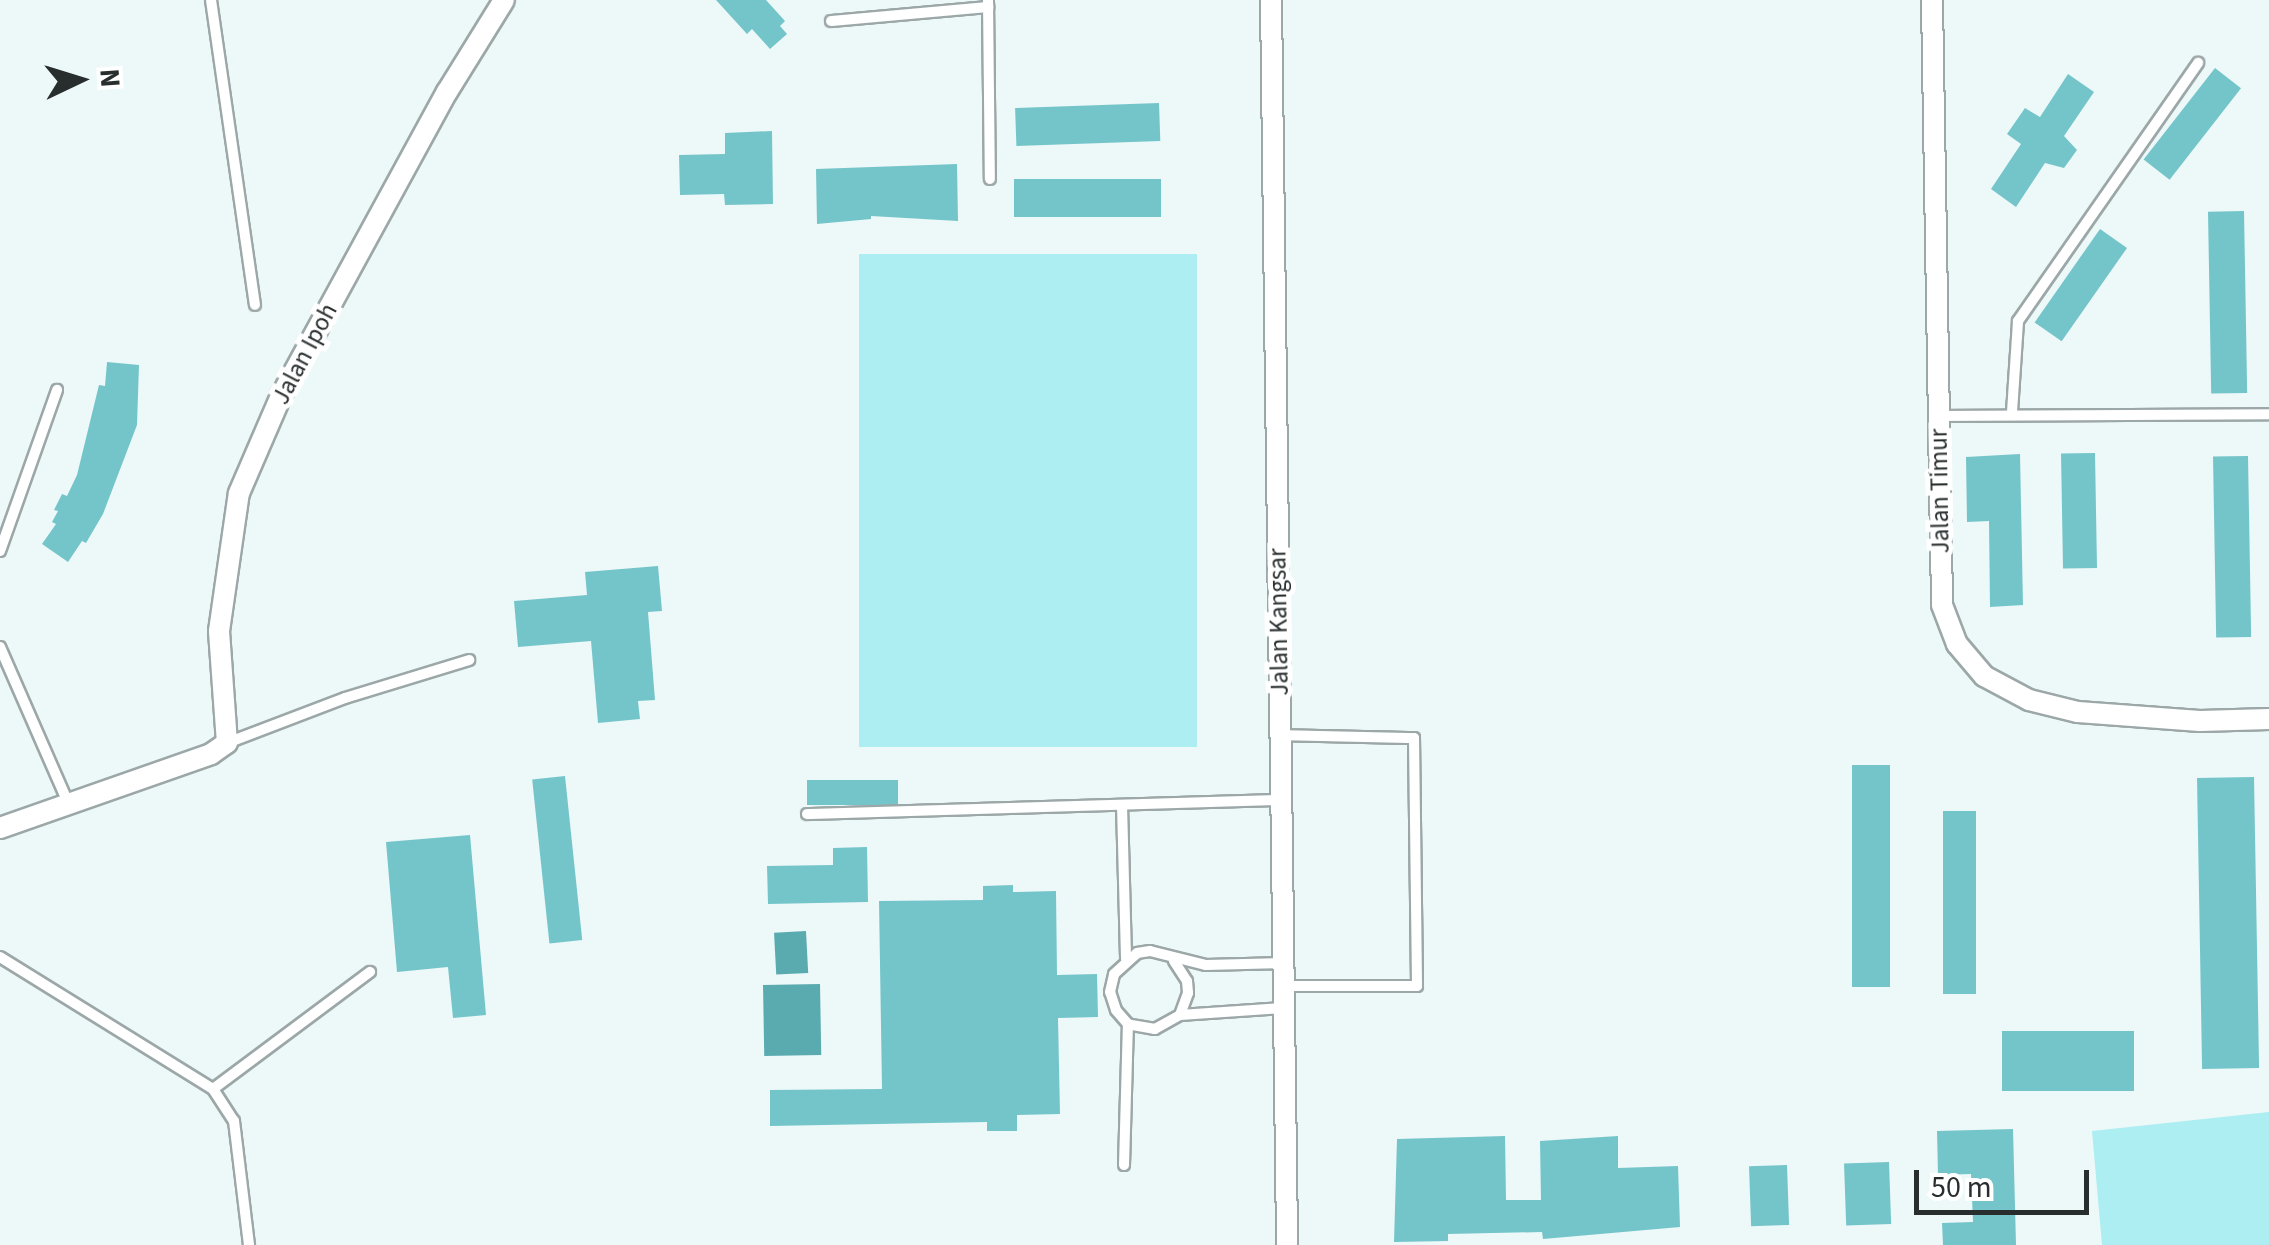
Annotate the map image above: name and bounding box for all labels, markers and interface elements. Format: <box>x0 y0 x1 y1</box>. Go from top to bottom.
north arrow <box>30 30 130 130</box>
text: N <box>89 67 131 89</box>
street label: Jalan Ipoh <box>266 298 344 410</box>
street label: Jalan Timur <box>1924 428 1956 554</box>
street label: Jalan Kangsar <box>1263 548 1295 696</box>
scale bar <box>1919 1150 2094 1212</box>
text: 50 m <box>1931 1166 1992 1209</box>

